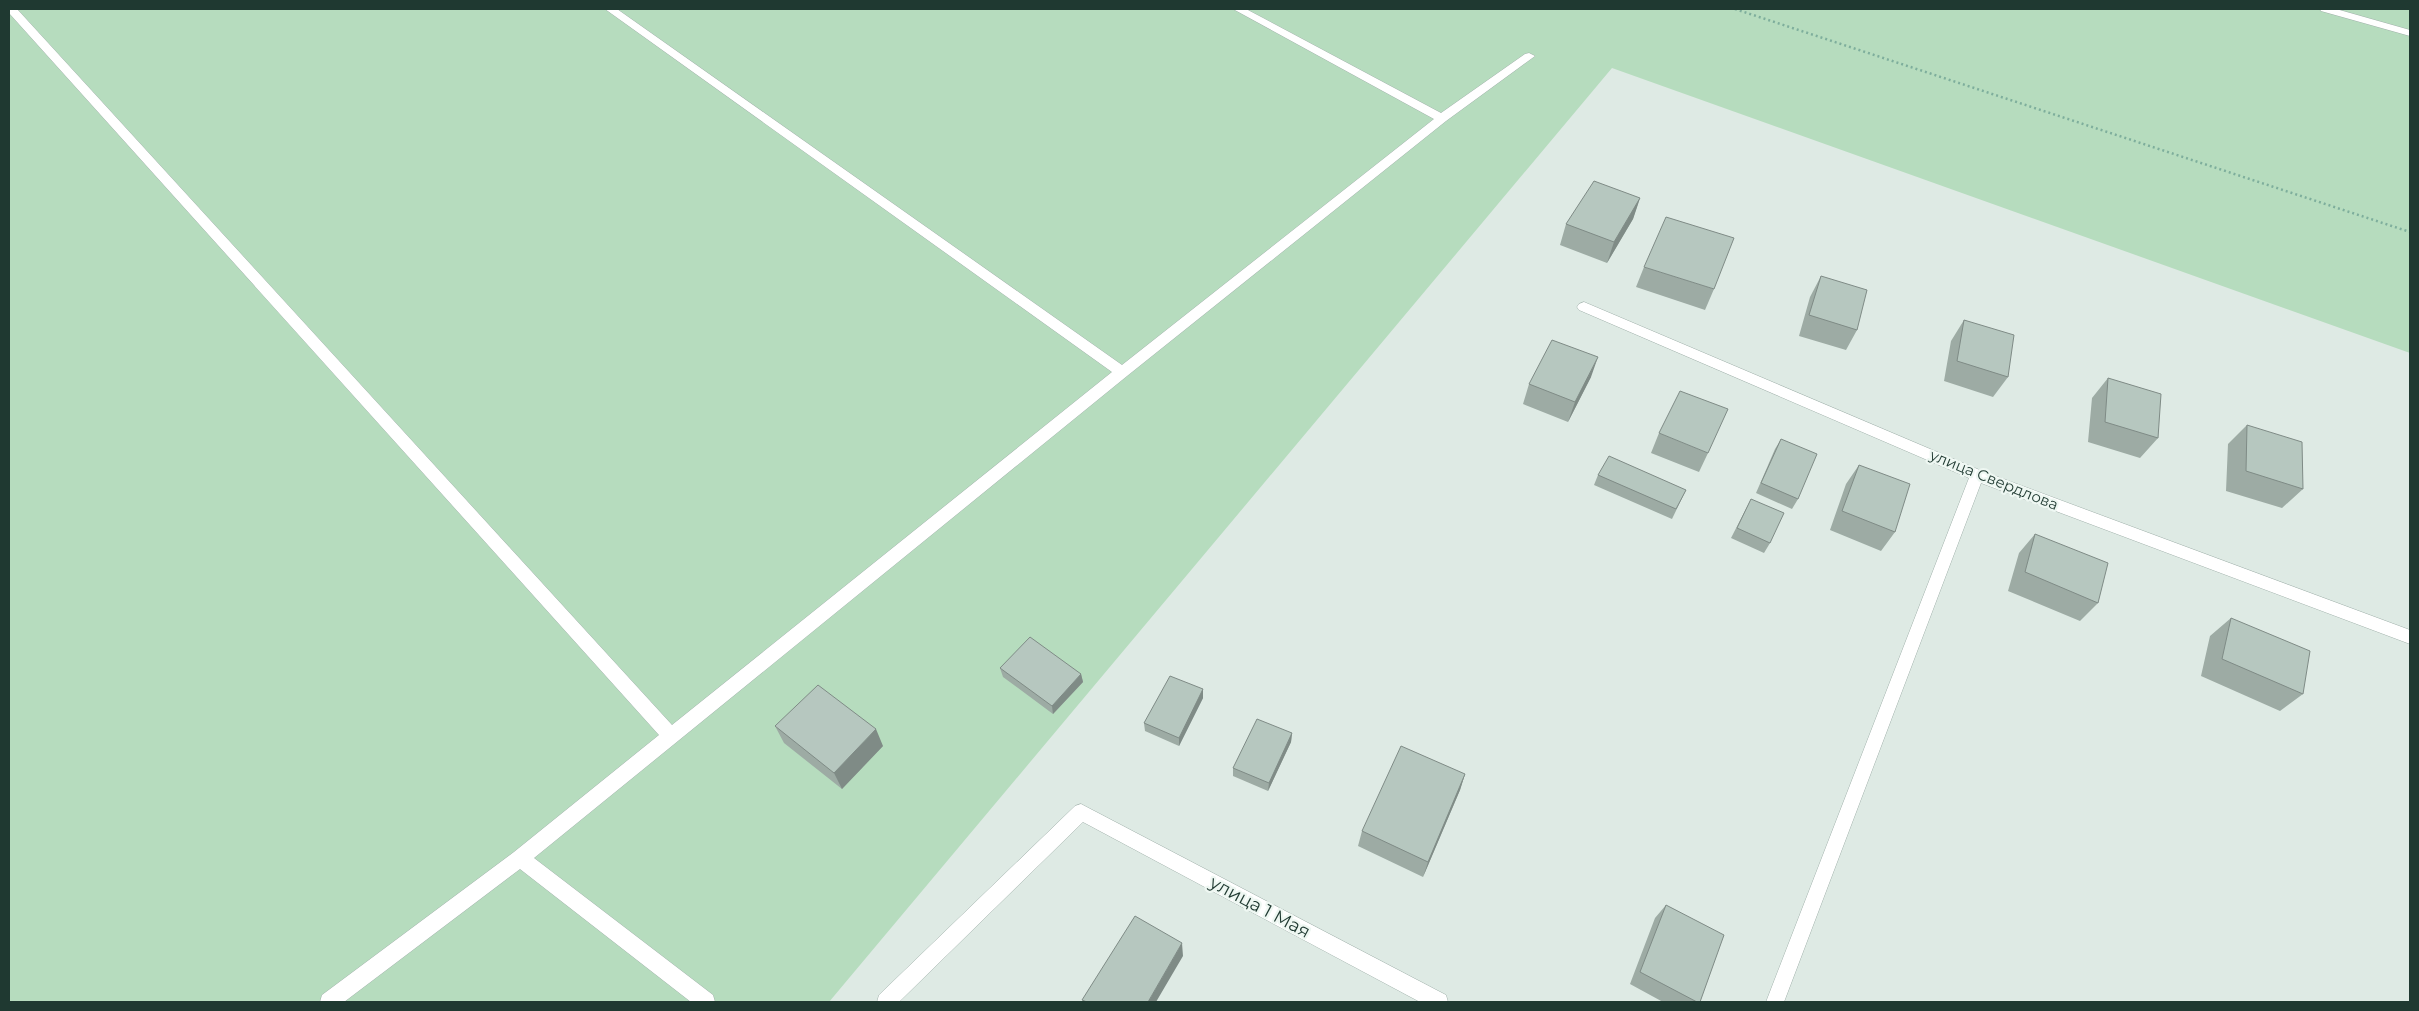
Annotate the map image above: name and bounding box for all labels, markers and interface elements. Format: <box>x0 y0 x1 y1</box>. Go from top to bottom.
street label: улица Свердлова <box>1926 445 2061 514</box>
street label: улица 1 Мая <box>1205 871 1314 943</box>

